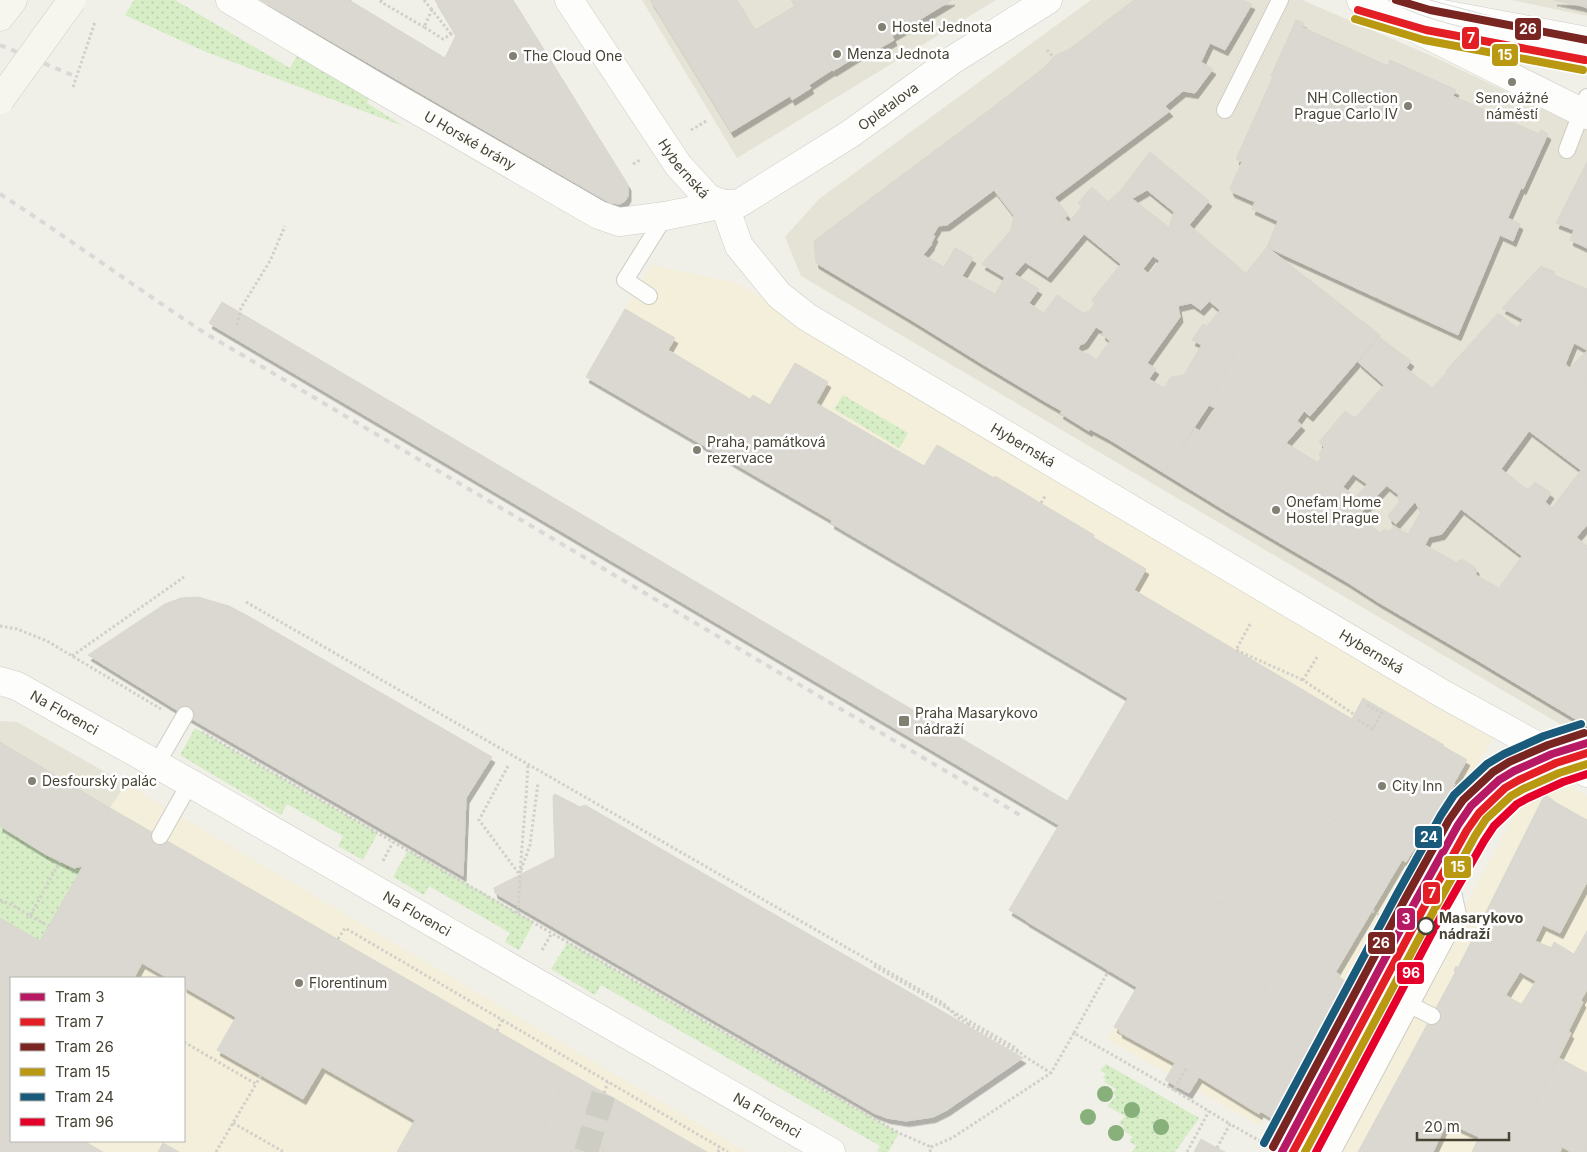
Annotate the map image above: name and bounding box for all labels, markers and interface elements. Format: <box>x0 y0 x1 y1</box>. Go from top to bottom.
line badge: 26 <box>1514 17 1542 41</box>
place label: Hostel Jednota <box>892 18 992 35</box>
text: 26 <box>1519 20 1537 37</box>
marker: Hostel Jednota <box>876 21 888 33</box>
line badge: 7 <box>1461 26 1480 50</box>
text: 7 <box>1467 29 1475 46</box>
line badge: 15 <box>1491 43 1519 67</box>
place label: Menza Jednota <box>847 45 950 62</box>
text: 15 <box>1498 46 1513 63</box>
place label: The Cloud One <box>523 47 622 64</box>
marker: Menza Jednota <box>831 48 843 60</box>
marker: The Cloud One <box>507 50 519 62</box>
marker: Senovážné náměstí <box>1506 76 1518 88</box>
street label: Opletalova <box>854 79 921 134</box>
place label: NH Collection Prague Carlo IV <box>1294 89 1398 122</box>
place label: Senovážné náměstí <box>1475 89 1549 122</box>
marker: NH Collection Prague Carlo IV <box>1402 100 1414 112</box>
street label: U Horské brány <box>421 107 519 173</box>
street label: Hybernská <box>655 135 713 202</box>
street label: Hybernská <box>988 419 1059 470</box>
place label: Praha, památková rezervace <box>707 433 826 466</box>
marker: Praha, památková rezervace <box>691 444 703 456</box>
place label: Onefam Home Hostel Prague <box>1286 493 1381 526</box>
marker: Onefam Home Hostel Prague <box>1270 504 1282 516</box>
street label: Hybernská <box>1336 625 1407 677</box>
street label: Na Florenci <box>28 686 102 738</box>
place label: Praha Masarykovo nádraží <box>915 704 1038 737</box>
marker: Praha Masarykovo nádraží <box>897 714 911 728</box>
place label: Desfourský palác <box>42 772 157 789</box>
marker: Desfourský palác <box>26 775 38 787</box>
place label: City Inn <box>1392 777 1443 794</box>
marker: City Inn <box>1376 780 1388 792</box>
line badge: 24 <box>1414 825 1443 849</box>
text: 24 <box>1420 828 1438 845</box>
line badge: 15 <box>1443 855 1472 879</box>
text: 15 <box>1451 858 1466 875</box>
line badge: 7 <box>1422 881 1441 905</box>
text: 7 <box>1428 884 1436 901</box>
street label: Na Florenci <box>380 887 454 939</box>
line badge: 3 <box>1396 907 1416 931</box>
place label: Masarykovo nádraží <box>1439 909 1524 942</box>
text: 3 <box>1401 910 1411 927</box>
marker: Masarykovo nádraží <box>1417 917 1435 935</box>
line badge: 26 <box>1367 931 1396 955</box>
text: 26 <box>1372 934 1390 951</box>
line badge: 96 <box>1396 961 1425 985</box>
text: 96 <box>1402 964 1420 981</box>
place label: Florentinum <box>309 974 387 991</box>
legend <box>10 977 185 1142</box>
marker: Florentinum <box>293 977 305 989</box>
text: Tram 3 <box>55 987 105 1006</box>
text: Tram 7 <box>55 1012 104 1031</box>
text: Tram 26 <box>55 1037 114 1056</box>
text: Tram 15 <box>55 1062 110 1081</box>
text: Tram 24 <box>55 1087 114 1106</box>
street label: Na Florenci <box>731 1089 804 1141</box>
scale bar <box>1417 1110 1510 1142</box>
text: Tram 96 <box>55 1112 114 1131</box>
text: 20 m <box>1424 1117 1460 1136</box>

